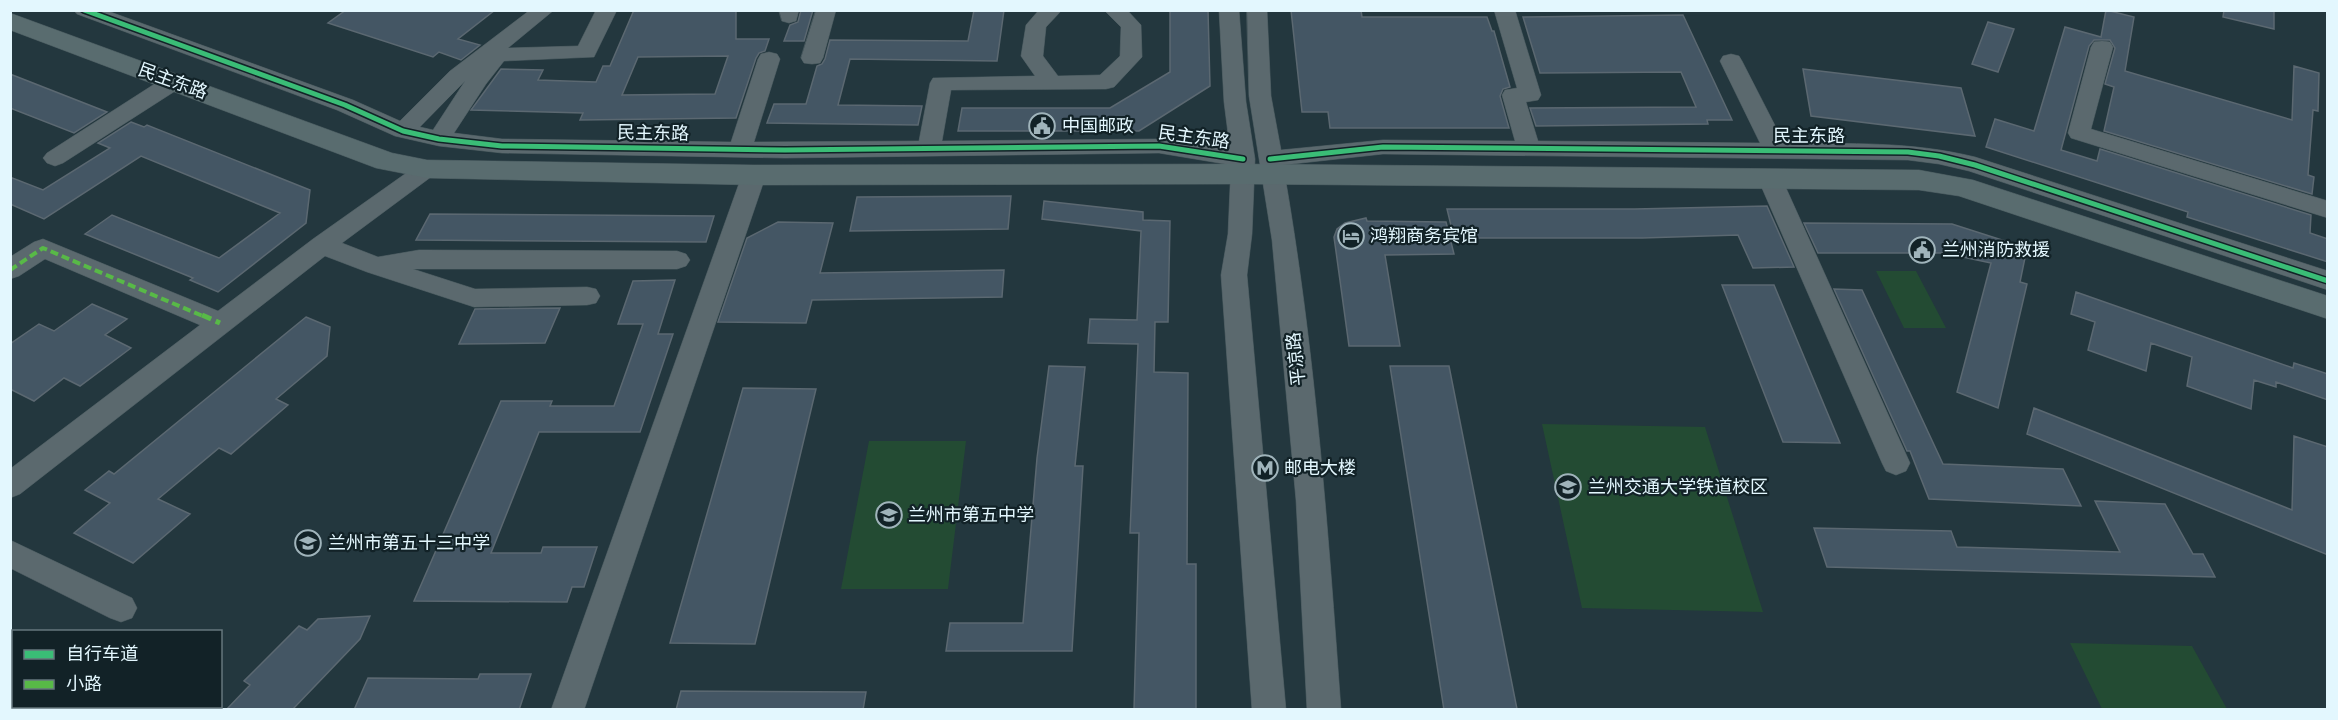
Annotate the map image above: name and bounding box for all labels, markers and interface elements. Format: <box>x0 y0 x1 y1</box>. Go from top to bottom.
street label: 民主东路 <box>135 57 211 105</box>
public building icon: 中国邮政 <box>1027 111 1057 141</box>
place label: 中国邮政 <box>1062 114 1134 138</box>
street label: 民主东路 <box>617 120 689 146</box>
street label: 民主东路 <box>1157 120 1231 154</box>
street label: 民主东路 <box>1773 124 1845 148</box>
hotel icon: 鸿翔商务宾馆 <box>1336 221 1366 251</box>
place label: 鸿翔商务宾馆 <box>1370 224 1478 248</box>
public building icon: 兰州消防救援 <box>1907 235 1937 265</box>
place label: 兰州消防救援 <box>1942 238 2050 262</box>
street label: 平凉路 <box>1281 331 1311 387</box>
metro station icon: 邮电大楼 <box>1250 453 1280 483</box>
place label: 邮电大楼 <box>1284 456 1356 480</box>
school or university icon: 兰州交通大学铁道校区 <box>1553 472 1583 502</box>
place label: 兰州交通大学铁道校区 <box>1588 475 1768 499</box>
school or university icon: 兰州市第五中学 <box>874 500 904 530</box>
place label: 兰州市第五中学 <box>908 503 1034 527</box>
school or university icon: 兰州市第五十三中学 <box>293 528 323 558</box>
place label: 兰州市第五十三中学 <box>328 531 490 555</box>
legend <box>12 630 222 708</box>
text: 自行车道 <box>66 642 138 666</box>
text: 小路 <box>66 672 102 696</box>

